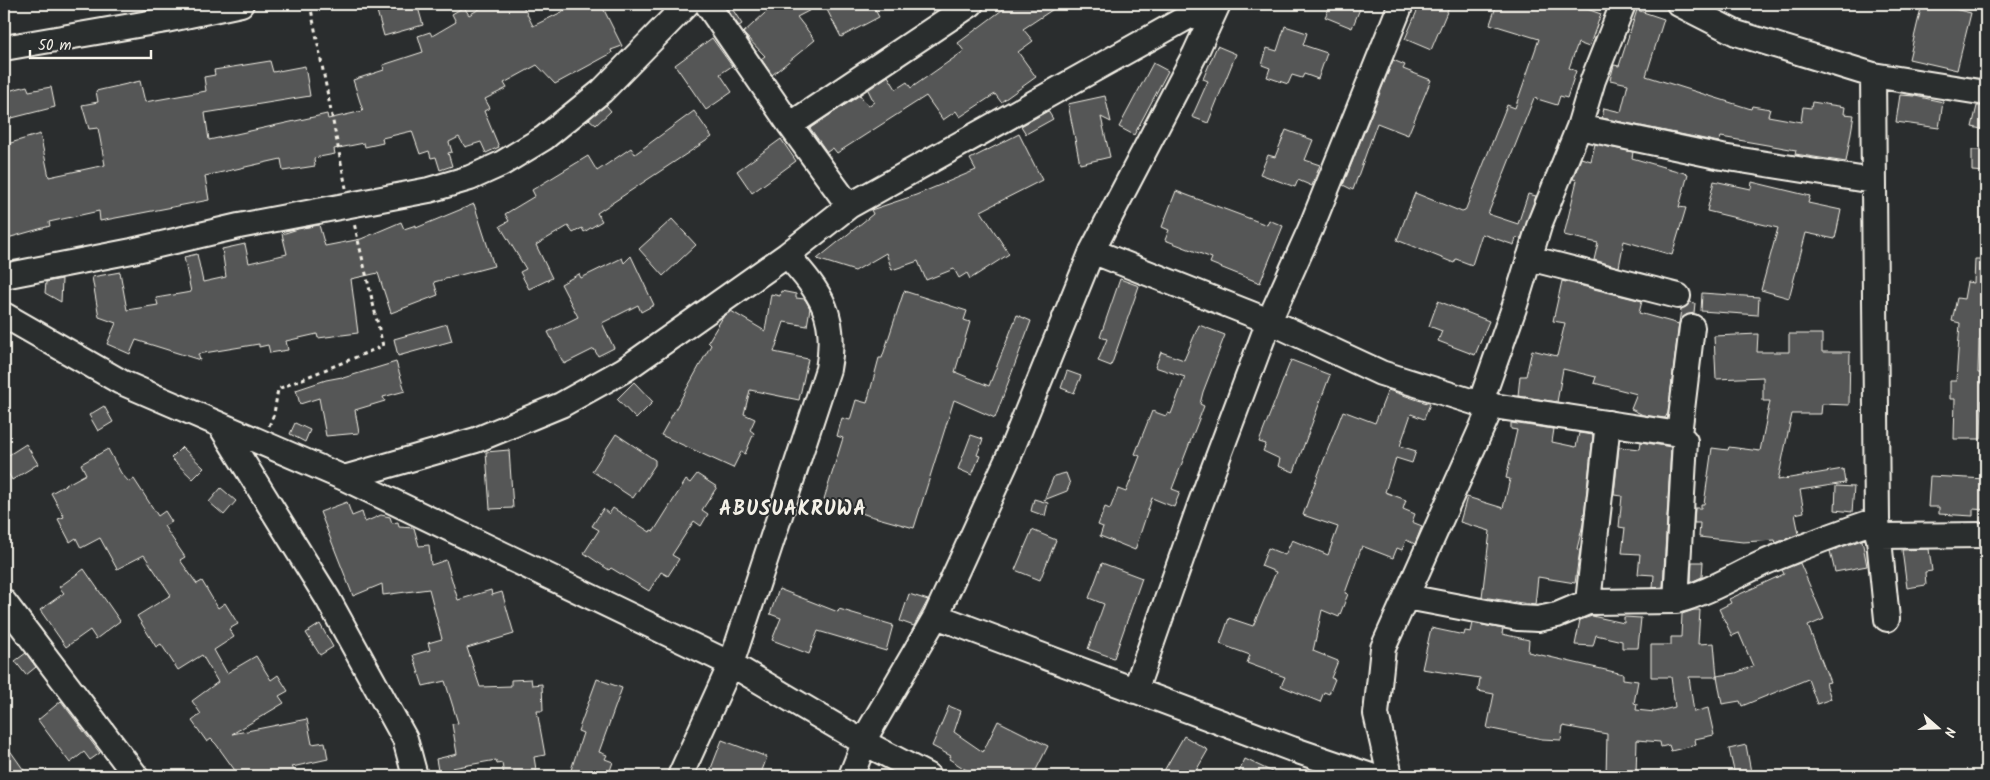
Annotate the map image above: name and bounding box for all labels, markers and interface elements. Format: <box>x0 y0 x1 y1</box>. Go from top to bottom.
scale bar <box>30 28 151 60</box>
text: 50 m <box>38 34 72 58</box>
district label: ABUSUAKRUWA <box>719 494 867 526</box>
north arrow <box>1912 702 1962 752</box>
text: N <box>1937 724 1961 740</box>

